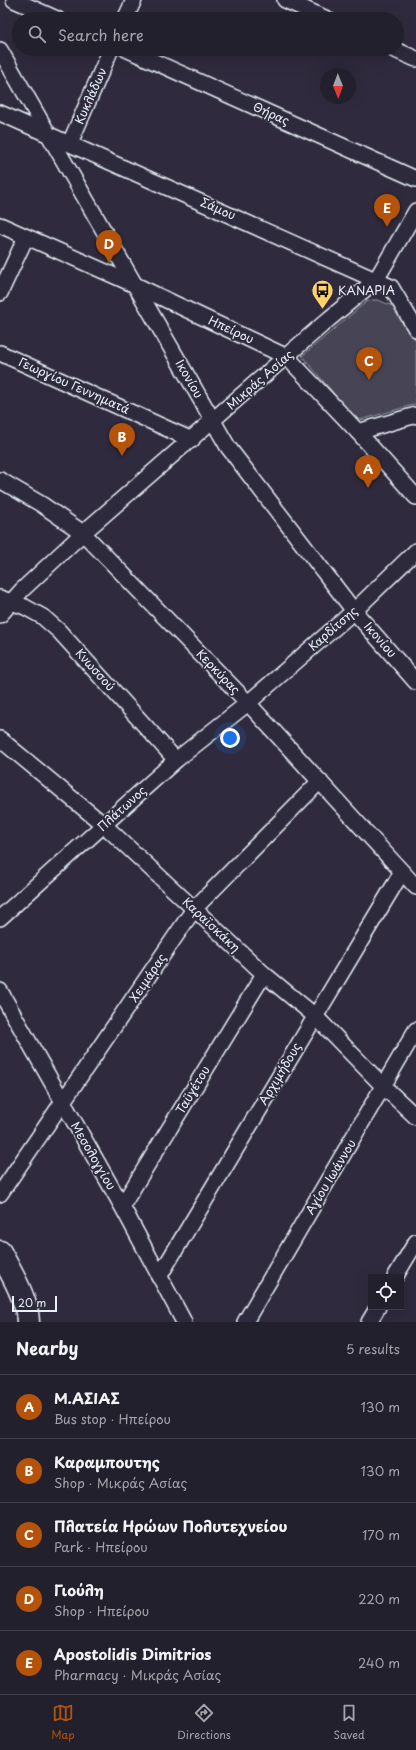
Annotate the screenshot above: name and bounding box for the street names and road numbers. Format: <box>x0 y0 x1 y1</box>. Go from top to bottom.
street label: Κυκλάδων <box>70 64 111 127</box>
street label: Θήρας <box>250 97 293 129</box>
street label: Σάμου <box>198 192 239 224</box>
street label: Ηπείρου <box>206 311 257 348</box>
street label: Μικράς Ασίας <box>222 345 297 413</box>
street label: Γεωργίου Γεννηματά <box>16 352 133 418</box>
street label: Ικονίου <box>172 356 208 401</box>
street label: Καρδίτσης <box>304 602 361 655</box>
street label: Ικονίου <box>360 618 401 661</box>
street label: Κνωσσού <box>72 644 120 695</box>
street label: Κερκύρας <box>193 645 245 698</box>
street label: Πλάτωνος <box>93 781 150 835</box>
street label: Καραϊσκάκη <box>179 893 245 956</box>
street label: Χειμάρας <box>124 949 170 1005</box>
street label: Αρχιμήδους <box>253 1039 305 1108</box>
street label: Ταϋγέτου <box>171 1062 214 1117</box>
street label: Μεσολογγίου <box>67 1118 121 1193</box>
street label: Αγίου Ιωάννου <box>301 1135 360 1218</box>

